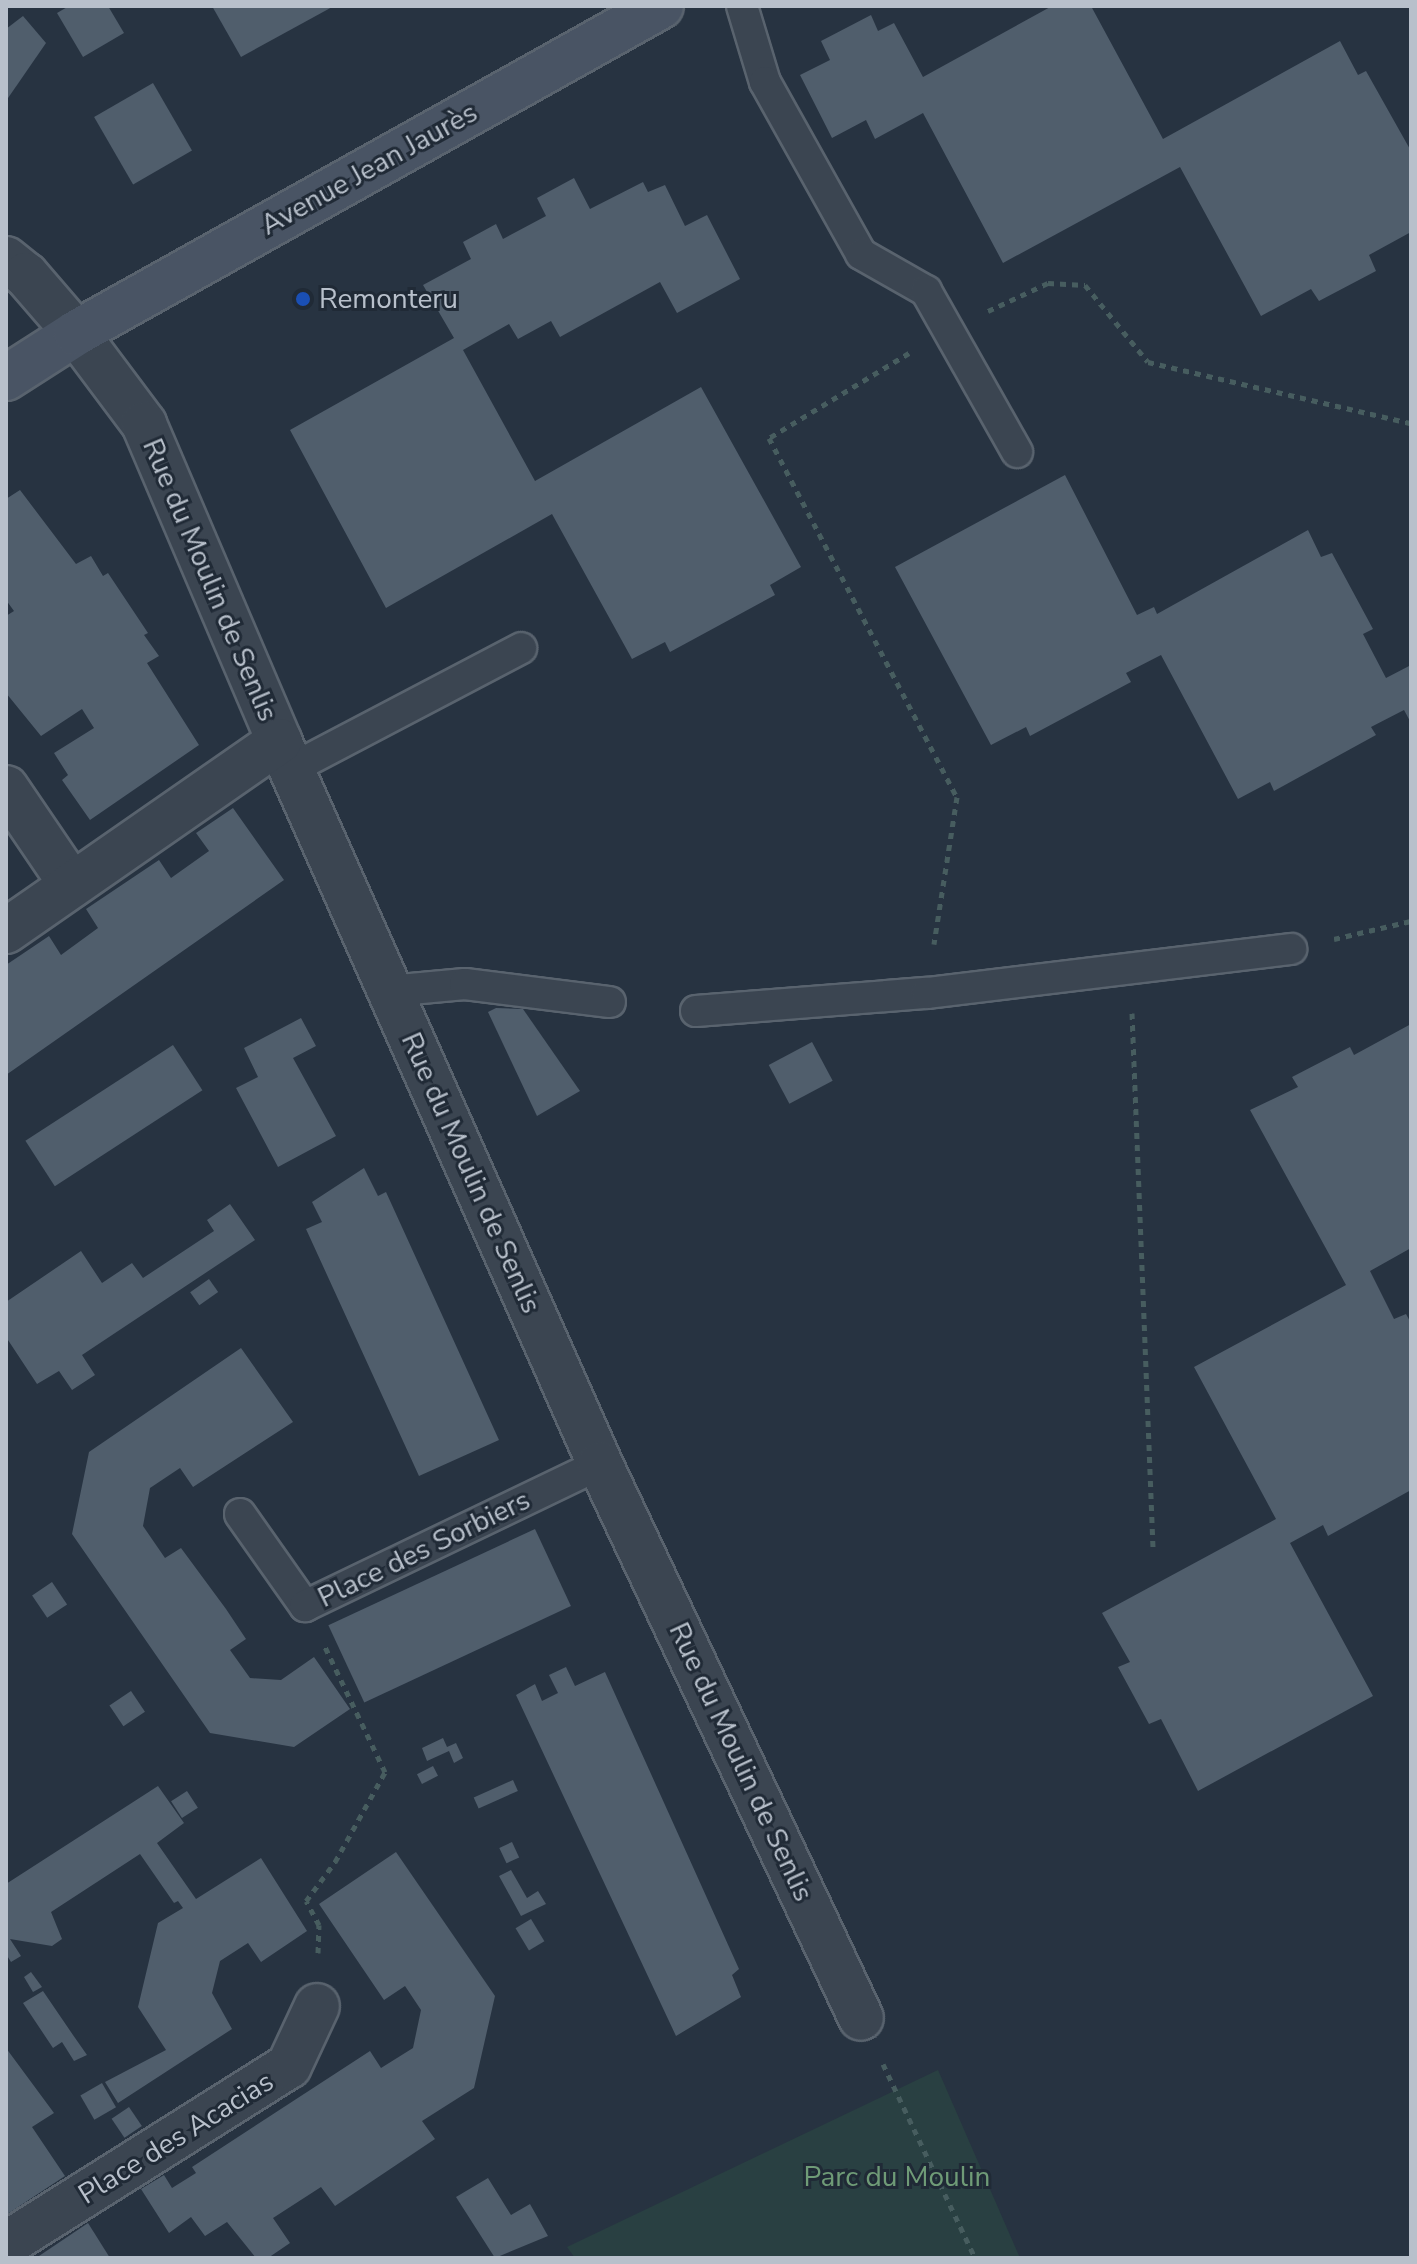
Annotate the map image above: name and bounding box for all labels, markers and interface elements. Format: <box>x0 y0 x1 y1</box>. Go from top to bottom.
street label: Avenue Jean Jaurès <box>255 96 483 242</box>
place label: Remonteru <box>319 282 458 316</box>
marker: Remonteru <box>294 290 312 308</box>
street label: Rue du Moulin de Senlis <box>135 434 285 726</box>
street label: Rue du Moulin de Senlis <box>394 1028 548 1318</box>
street label: Place des Sorbiers <box>313 1483 535 1615</box>
street label: Rue du Moulin de Senlis <box>662 1617 820 1907</box>
street label: Place des Acacias <box>72 2065 280 2211</box>
park label: Parc du Moulin <box>803 2160 991 2194</box>

